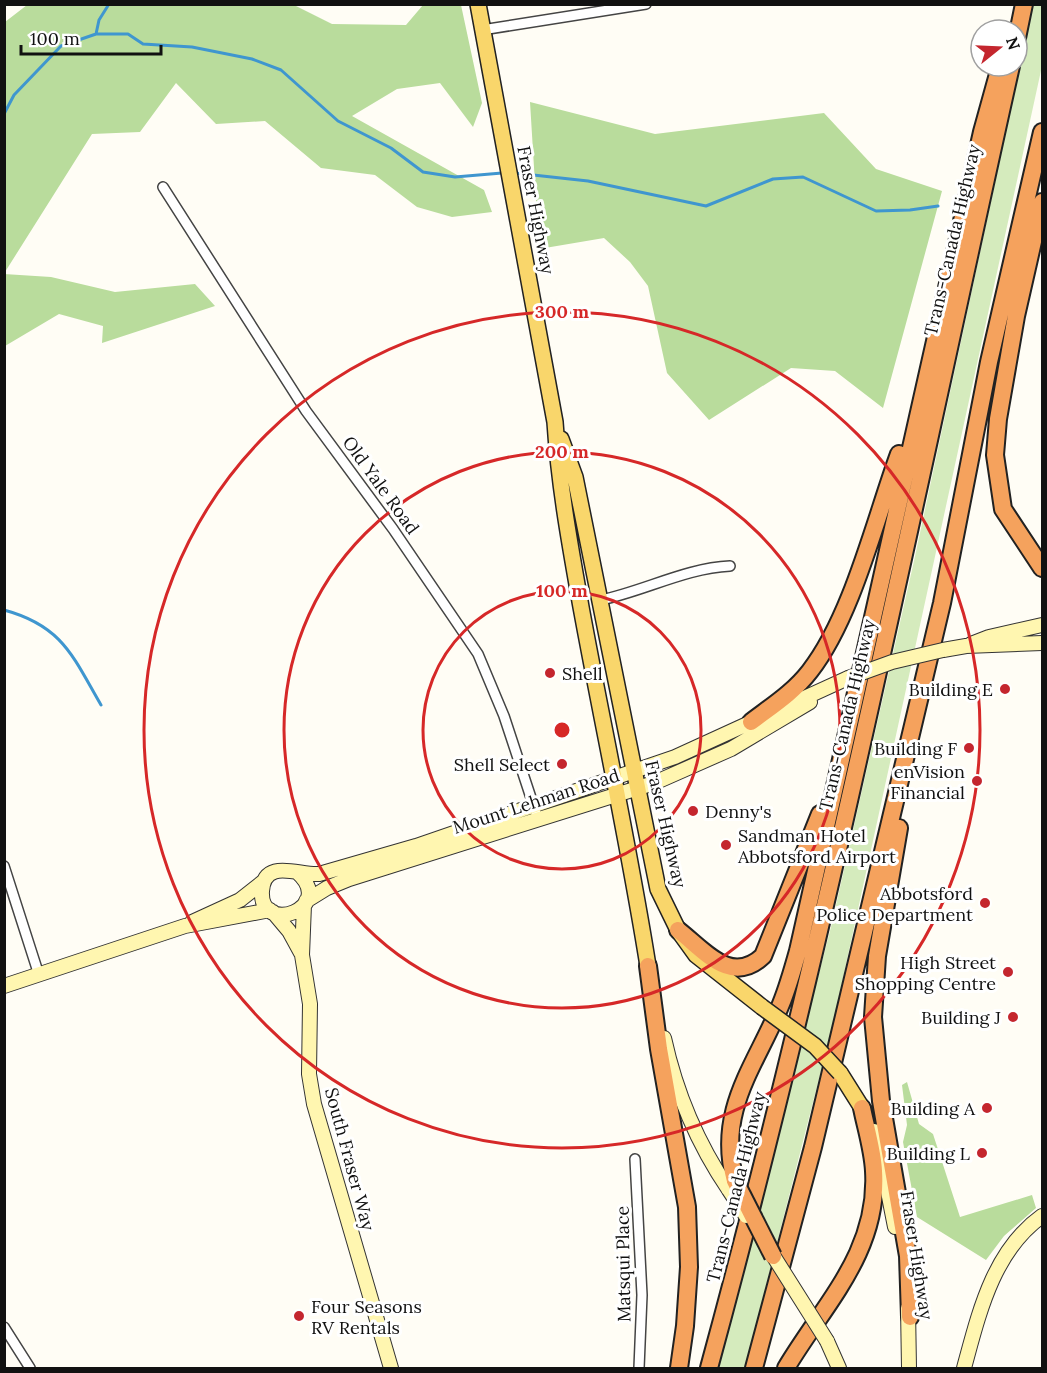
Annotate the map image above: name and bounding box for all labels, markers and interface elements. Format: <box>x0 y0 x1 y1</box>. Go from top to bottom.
scale bar <box>21 18 160 56</box>
north arrow <box>969 18 1029 78</box>
text: 100 m <box>30 27 80 50</box>
text: N <box>1002 34 1025 52</box>
street label: Trans-Canada Highway <box>919 141 985 338</box>
street label: Fraser Highway <box>512 144 560 277</box>
text: 300 m <box>535 300 590 323</box>
street label: Old Yale Road <box>338 431 424 539</box>
text: 200 m <box>535 440 589 463</box>
text: 100 m <box>536 579 588 602</box>
street label: Trans-Canada Highway <box>814 616 880 813</box>
place label: Shell <box>562 662 603 685</box>
marker: Shell <box>543 666 557 680</box>
place label: Building E <box>909 678 993 701</box>
marker: Building E <box>998 682 1012 696</box>
centre of rings <box>552 720 572 740</box>
place label: Building F <box>874 737 957 760</box>
marker: Building F <box>962 741 976 755</box>
place label: Shell Select <box>454 753 550 776</box>
marker: Shell Select <box>555 757 569 771</box>
street label: Fraser Highway <box>640 758 692 890</box>
place label: enVision Financial <box>890 760 965 804</box>
street label: Mount Lehman Road <box>450 763 622 839</box>
marker: enVision Financial <box>970 774 984 788</box>
place label: Denny's <box>705 800 771 823</box>
marker: Denny's <box>686 804 700 818</box>
place label: Sandman Hotel Abbotsford Airport <box>737 824 896 868</box>
marker: Sandman Hotel Abbotsford Airport <box>719 838 733 852</box>
place label: Abbotsford Police Department <box>816 882 973 926</box>
marker: Abbotsford Police Department <box>978 896 992 910</box>
place label: High Street Shopping Centre <box>855 951 996 995</box>
marker: High Street Shopping Centre <box>1001 965 1015 979</box>
place label: Building J <box>921 1006 1001 1029</box>
marker: Building J <box>1006 1010 1020 1024</box>
street label: South Fraser Way <box>320 1085 380 1233</box>
street label: Trans-Canada Highway <box>701 1089 771 1285</box>
place label: Building A <box>891 1097 976 1120</box>
marker: Building A <box>980 1101 994 1115</box>
place label: Building L <box>886 1142 971 1165</box>
marker: Building L <box>975 1146 989 1160</box>
street label: Fraser Highway <box>895 1189 939 1322</box>
street label: Matsqui Place <box>610 1206 636 1322</box>
place label: Four Seasons RV Rentals <box>311 1295 422 1339</box>
marker: Four Seasons RV Rentals <box>292 1309 306 1323</box>

